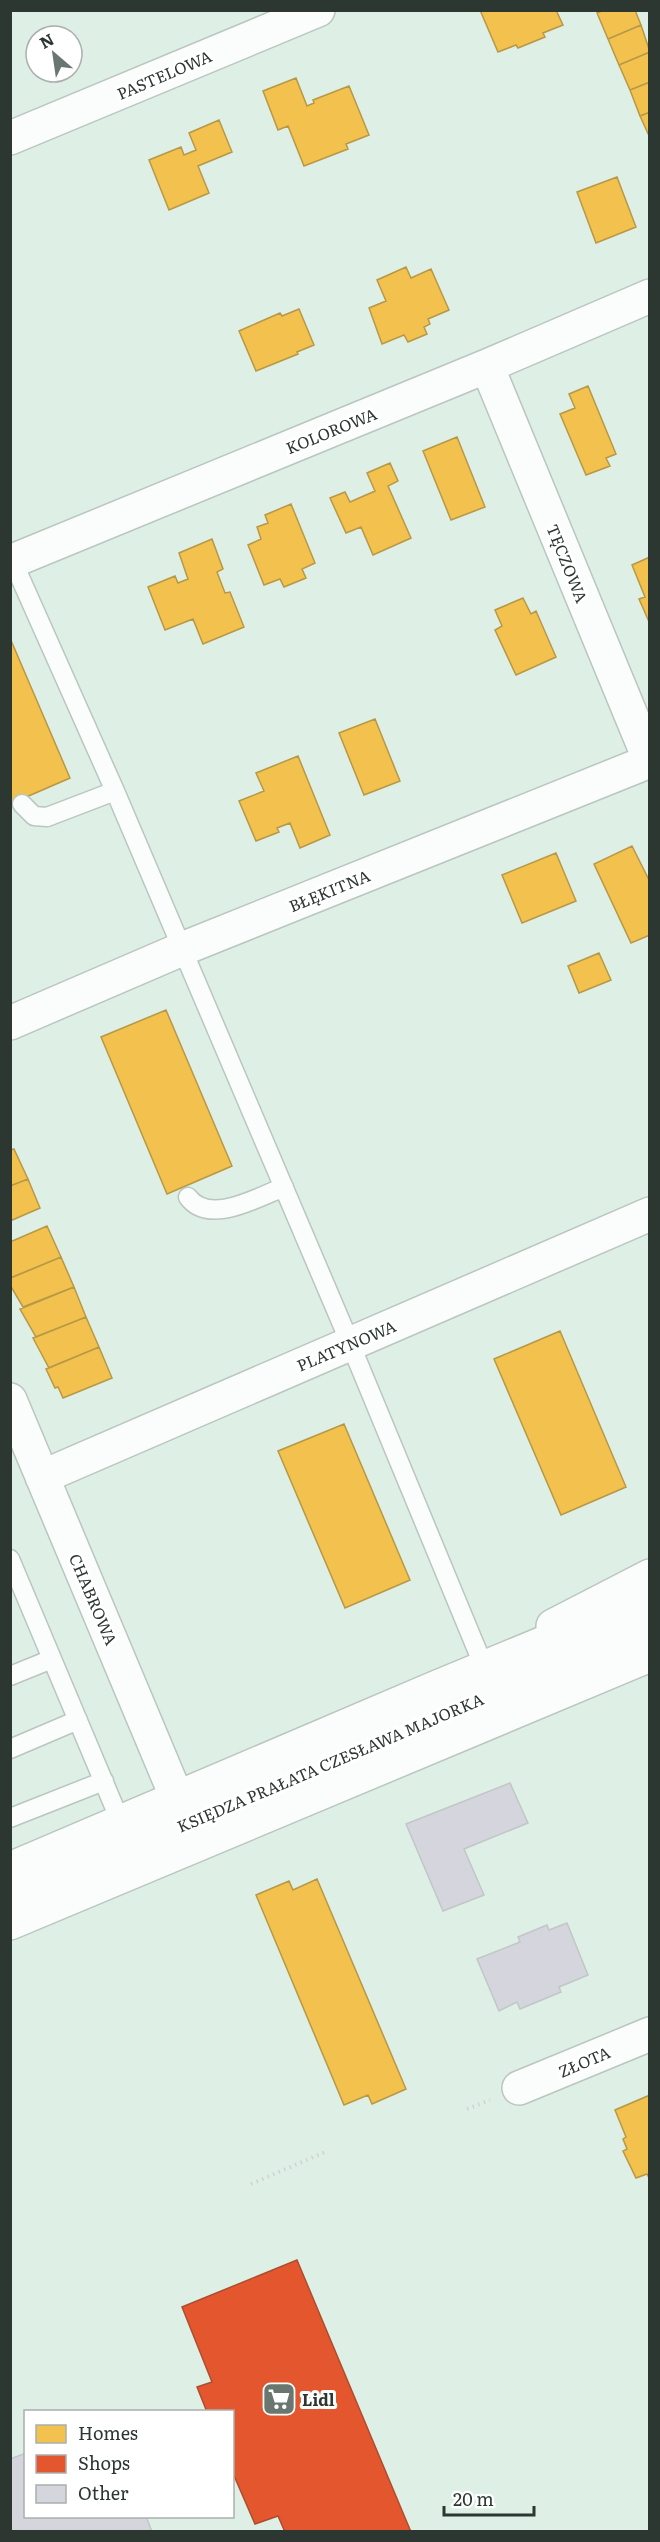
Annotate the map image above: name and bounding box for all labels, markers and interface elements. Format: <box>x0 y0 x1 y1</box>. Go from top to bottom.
north arrow <box>24 24 84 84</box>
text: N <box>35 26 58 54</box>
street label: PASTELOWA <box>113 43 215 105</box>
street label: KOLOROWA <box>282 401 380 459</box>
street label: TĘCZOWA <box>541 520 595 606</box>
street label: BŁĘKITNA <box>285 863 373 917</box>
street label: PLATYNOWA <box>293 1313 400 1377</box>
street label: CHABROWA <box>64 1550 124 1649</box>
street label: KSIĘDZA PRAŁATA CZESŁAWA MAJORKA <box>173 1686 487 1838</box>
street label: ZŁOTA <box>554 2039 614 2083</box>
supermarket icon: Lidl <box>261 2381 297 2417</box>
place label: Lidl <box>302 2387 335 2411</box>
legend <box>24 2410 234 2518</box>
text: Homes <box>78 2419 138 2446</box>
text: Shops <box>78 2449 130 2476</box>
text: Other <box>78 2479 129 2506</box>
scale bar <box>444 2479 534 2517</box>
text: 20 m <box>453 2485 494 2512</box>

